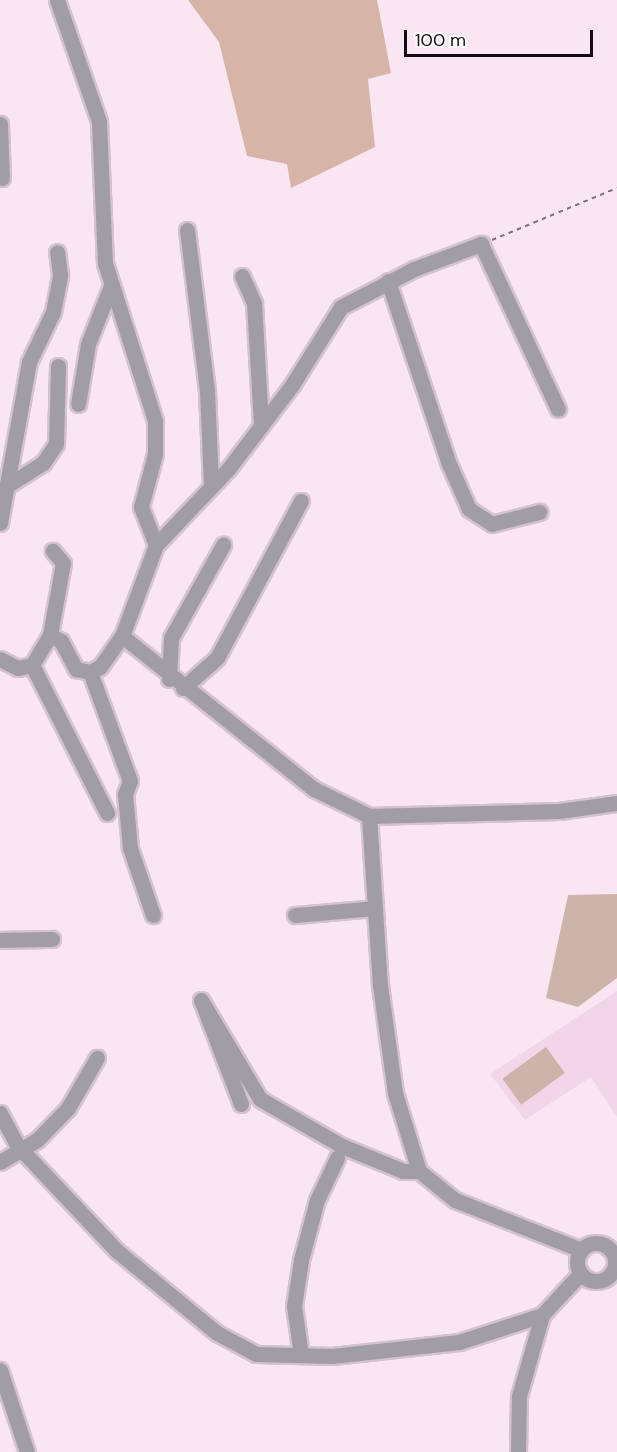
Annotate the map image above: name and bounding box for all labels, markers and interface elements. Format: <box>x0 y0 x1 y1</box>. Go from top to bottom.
scale bar <box>407 18 596 56</box>
text: 100 m <box>415 28 466 52</box>

